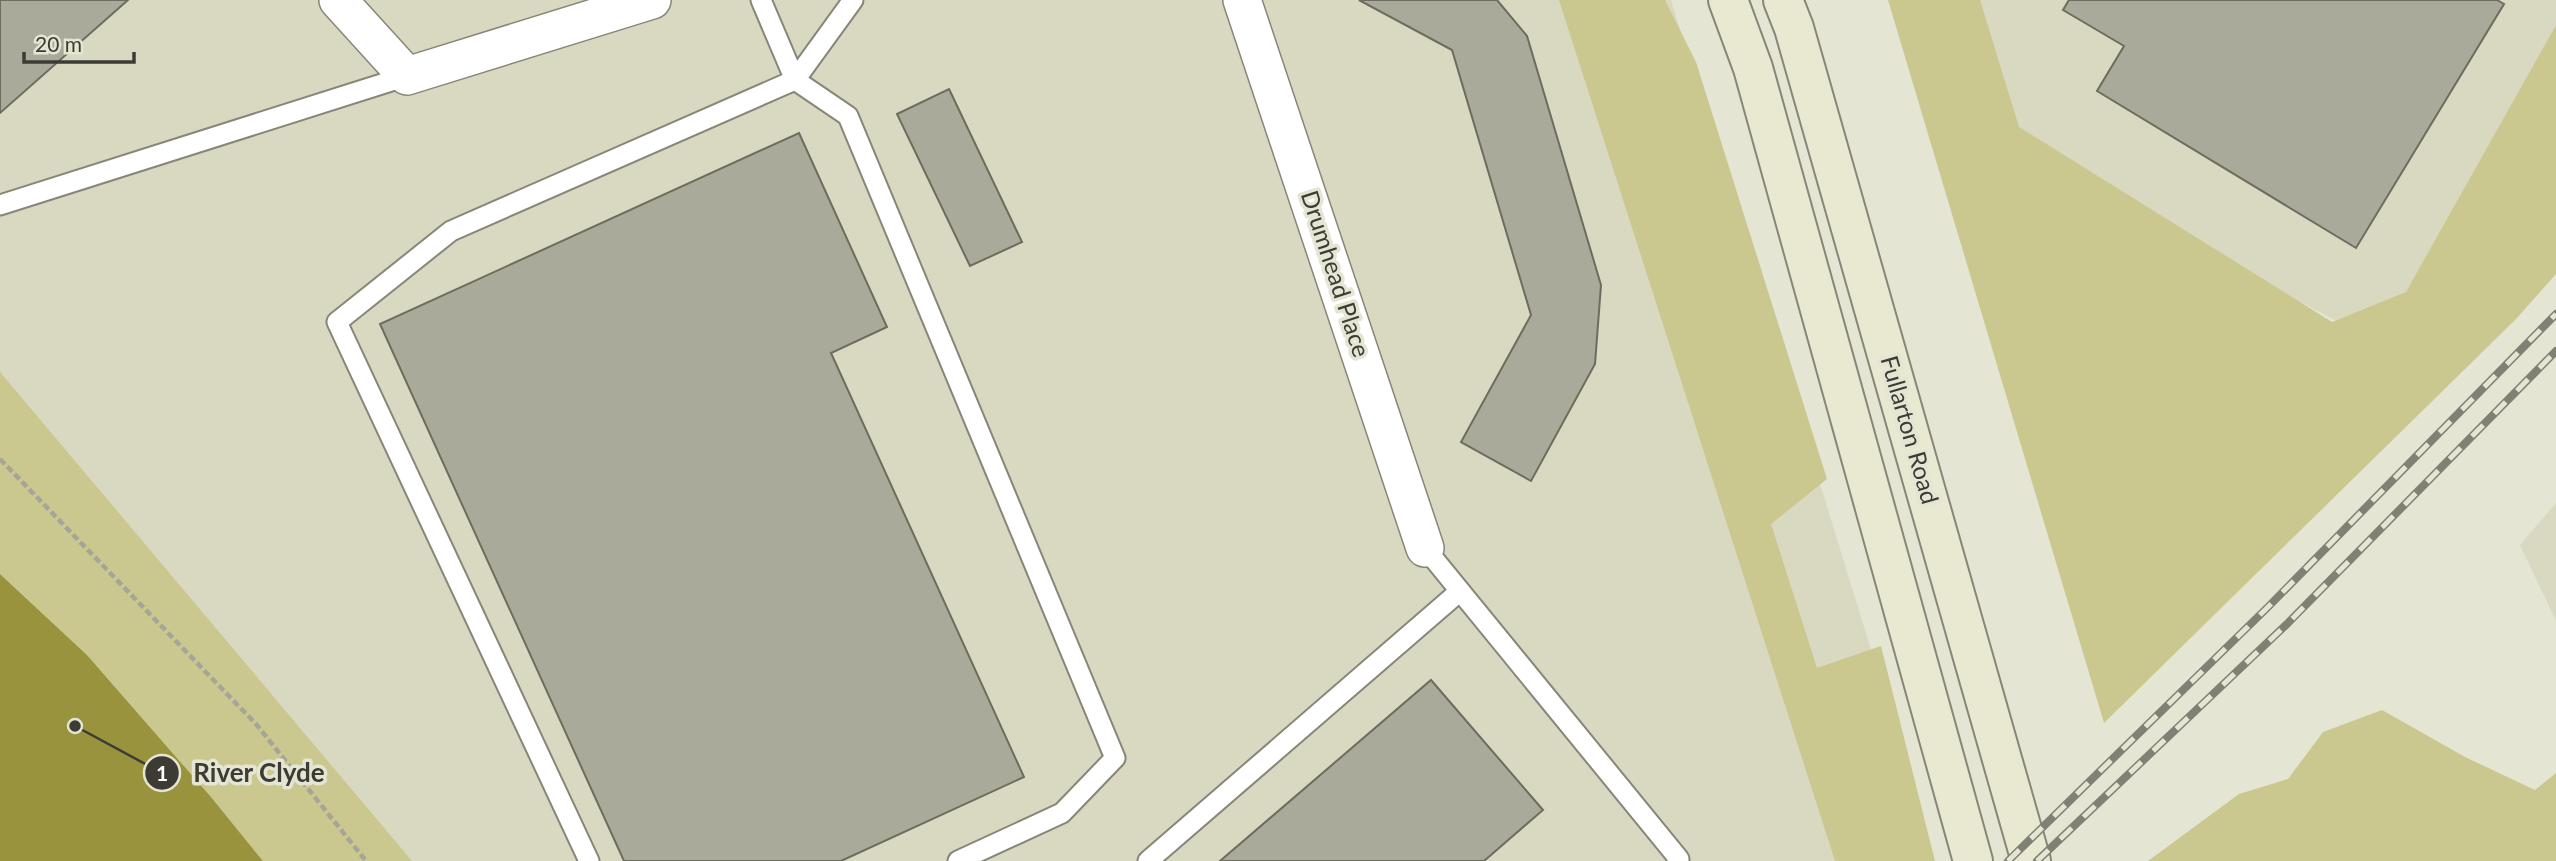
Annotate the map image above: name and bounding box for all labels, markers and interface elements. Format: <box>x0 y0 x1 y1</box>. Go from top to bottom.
scale bar <box>24 21 135 65</box>
text: 20 m <box>35 31 82 56</box>
street label: Drumhead Place <box>1296 187 1377 360</box>
street label: Fullarton Road <box>1875 352 1945 507</box>
callout: River Clyde <box>144 750 339 797</box>
text: River Clyde <box>193 756 325 788</box>
text: 1 <box>156 760 168 785</box>

